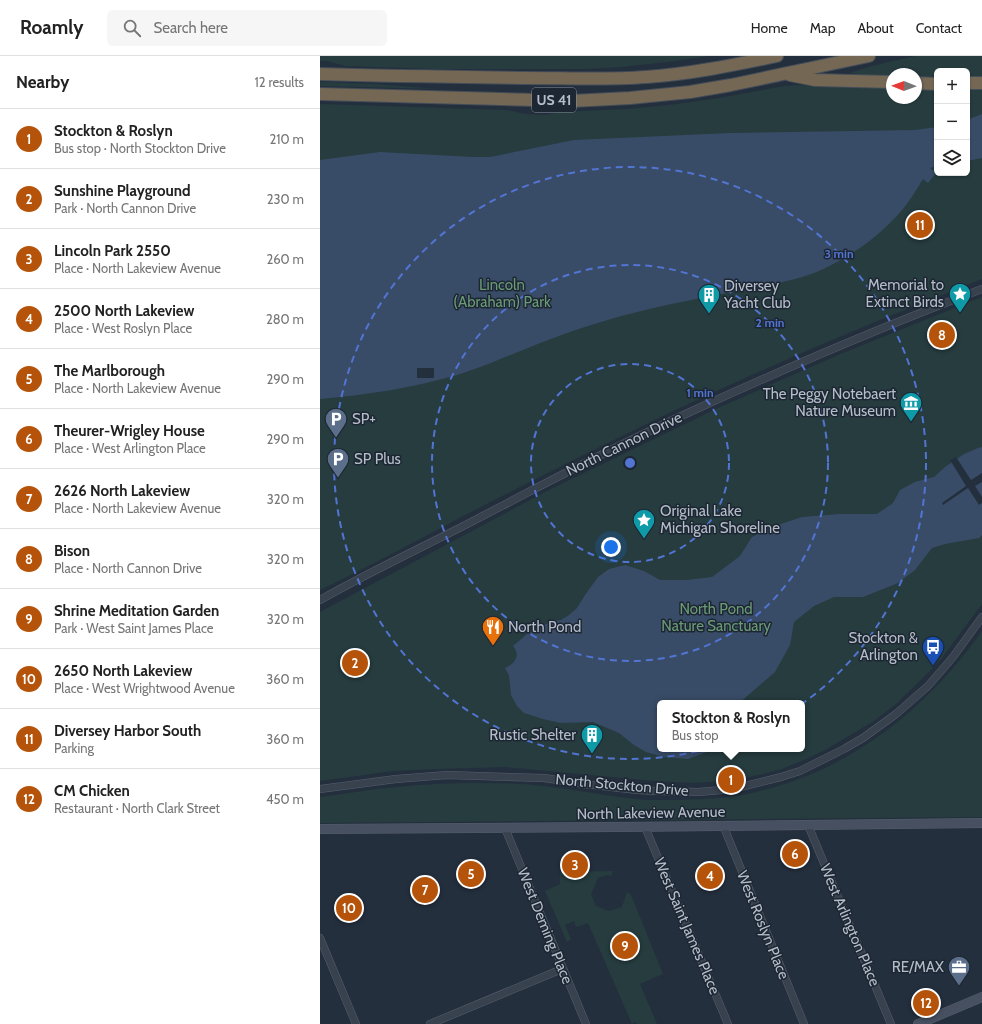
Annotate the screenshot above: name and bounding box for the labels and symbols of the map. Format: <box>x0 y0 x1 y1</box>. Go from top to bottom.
north arrow <box>886 68 922 104</box>
road number: US 41 <box>532 88 576 112</box>
pin: 11 <box>907 210 933 240</box>
text: 3 min <box>824 246 854 261</box>
park label: Lincoln (Abraham) Park <box>453 276 551 311</box>
place label: Memorial to Extinct Birds <box>866 276 944 311</box>
place label: Diversey Yacht Club <box>723 277 791 312</box>
place icon: Memorial to Extinct Birds <box>947 281 973 314</box>
building icon: Diversey Yacht Club <box>696 282 722 315</box>
text: 2 min <box>756 315 784 330</box>
pin: 8 <box>929 320 955 350</box>
text: 1 min <box>686 385 714 400</box>
place label: The Peggy Notebaert Nature Museum <box>763 385 896 420</box>
museum icon: The Peggy Notebaert Nature Museum <box>898 390 924 423</box>
parking icon: SP+ <box>323 406 349 439</box>
street label: North Cannon Drive <box>563 408 685 480</box>
place label: SP+ <box>352 410 376 428</box>
parking icon: SP Plus <box>325 446 351 479</box>
place label: SP Plus <box>354 450 401 468</box>
centre of rings <box>623 456 637 470</box>
place label: Original Lake Michigan Shoreline <box>660 502 780 537</box>
place icon: Original Lake Michigan Shoreline <box>631 507 657 540</box>
your location <box>601 537 621 557</box>
park label: North Pond Nature Sanctuary <box>661 600 771 635</box>
restaurant icon: North Pond <box>480 614 506 647</box>
place label: North Pond <box>508 618 581 636</box>
place label: Stockton & Arlington <box>849 629 918 664</box>
bus stop icon: Stockton & Arlington <box>920 634 946 667</box>
pin: 2 <box>342 648 368 678</box>
building icon: Rustic Shelter <box>579 722 605 755</box>
place label: Rustic Shelter <box>489 726 576 744</box>
pin: 1 <box>718 765 744 795</box>
street label: North Stockton Drive <box>555 770 690 800</box>
street label: North Lakeview Avenue <box>577 803 726 823</box>
pin: 6 <box>782 839 808 869</box>
pin: 3 <box>562 850 588 880</box>
street label: West Saint James Place <box>650 855 724 997</box>
pin: 5 <box>458 859 484 889</box>
pin: 4 <box>697 861 723 891</box>
street label: West Arlington Place <box>816 861 884 989</box>
street label: West Deming Place <box>513 865 577 987</box>
street label: West Roslyn Place <box>733 868 793 982</box>
pin: 7 <box>412 875 438 905</box>
pin: 10 <box>336 893 362 923</box>
pin: 9 <box>612 931 638 961</box>
office icon: RE/MAX <box>946 954 972 987</box>
place label: RE/MAX <box>892 958 944 976</box>
pin: 12 <box>913 988 939 1018</box>

